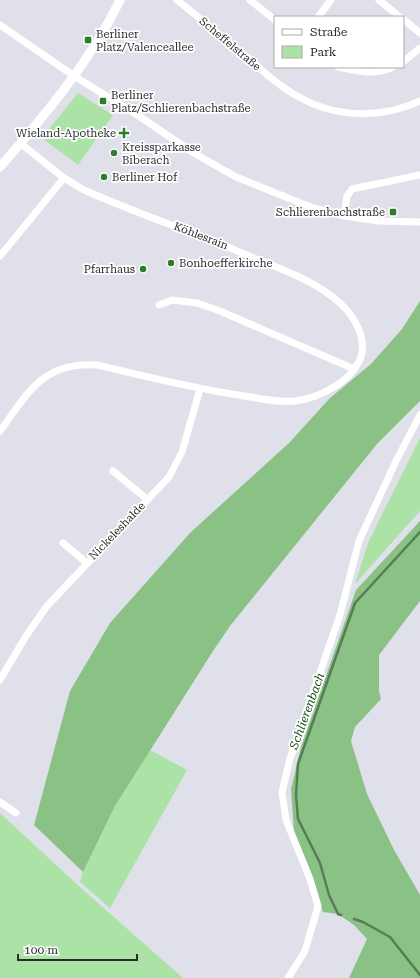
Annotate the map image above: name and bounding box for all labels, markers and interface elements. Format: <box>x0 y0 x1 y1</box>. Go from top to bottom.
street label: Scheffelstraße <box>197 15 263 73</box>
legend <box>274 16 404 68</box>
text: Straße <box>310 25 348 39</box>
place label: Berliner Platz/Valenceallee <box>96 28 194 54</box>
marker: Berliner Platz/Valenceallee <box>83 35 93 45</box>
text: Park <box>310 45 337 59</box>
place label: Berliner Platz/Schlierenbachstraße <box>111 89 251 115</box>
marker: Berliner Platz/Schlierenbachstraße <box>98 96 108 106</box>
place label: Wieland-Apotheke <box>16 127 116 140</box>
marker: Wieland-Apotheke <box>119 128 129 138</box>
place label: Kreissparkasse Biberach <box>122 141 201 167</box>
marker: Kreissparkasse Biberach <box>109 148 119 158</box>
place label: Berliner Hof <box>112 171 178 184</box>
marker: Berliner Hof <box>99 172 109 182</box>
place label: Schlierenbachstraße <box>276 206 385 219</box>
marker: Schlierenbachstraße <box>388 207 398 217</box>
street label: Köhlesrain <box>172 220 230 252</box>
place label: Bonhoefferkirche <box>179 257 273 270</box>
marker: Bonhoefferkirche <box>166 258 176 268</box>
place label: Pfarrhaus <box>84 263 135 276</box>
marker: Pfarrhaus <box>138 264 148 274</box>
street label: Nickeleshalde <box>86 499 148 563</box>
water label: Schlierenbach <box>286 671 327 752</box>
scale bar <box>18 936 137 962</box>
text: 100 m <box>24 943 58 957</box>

